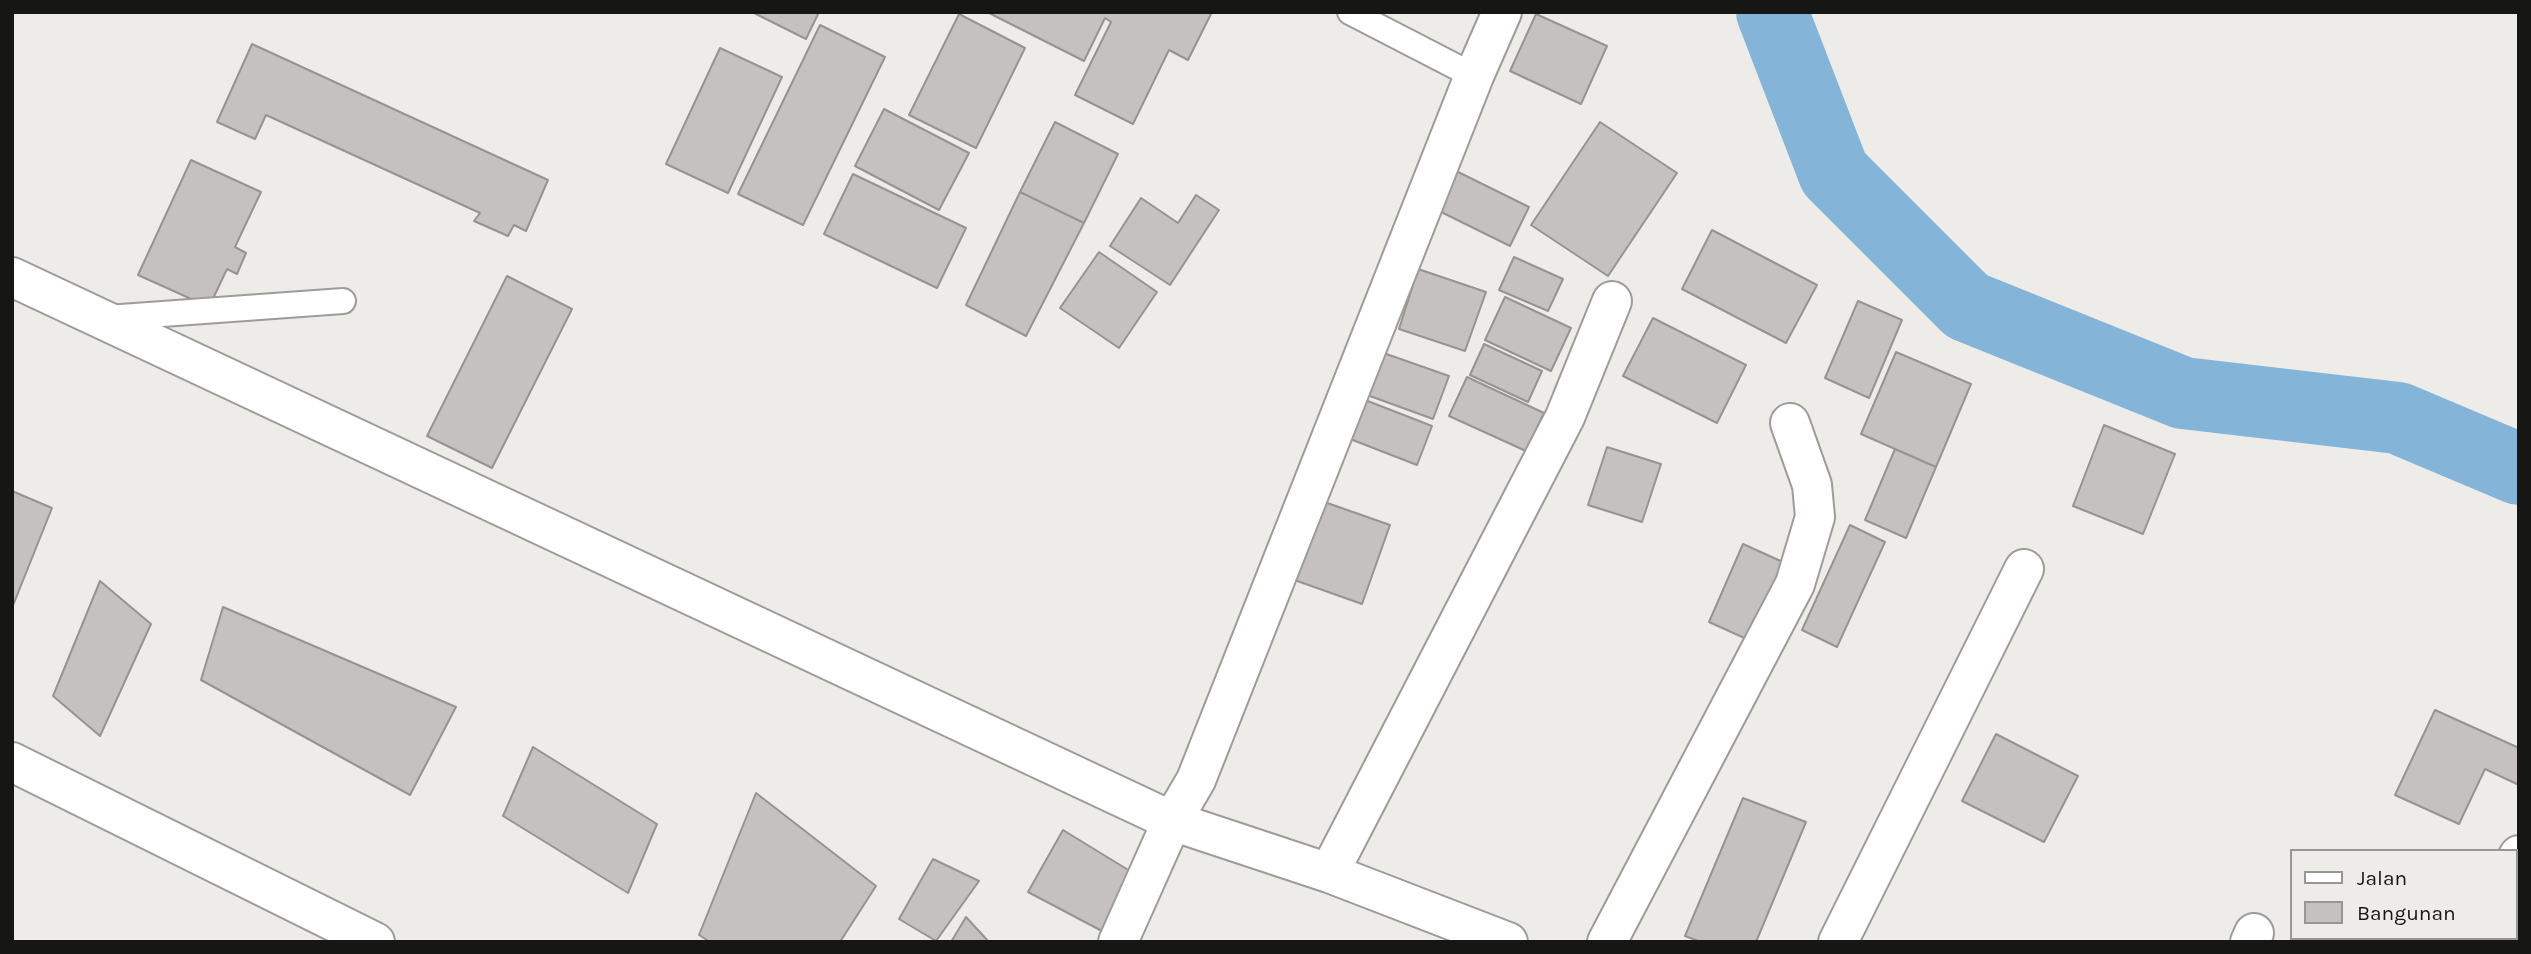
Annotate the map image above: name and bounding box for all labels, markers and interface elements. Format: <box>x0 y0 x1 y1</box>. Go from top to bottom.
legend <box>2290 849 2517 940</box>
text: Jalan <box>2357 866 2407 890</box>
text: Bangunan <box>2357 901 2456 925</box>

